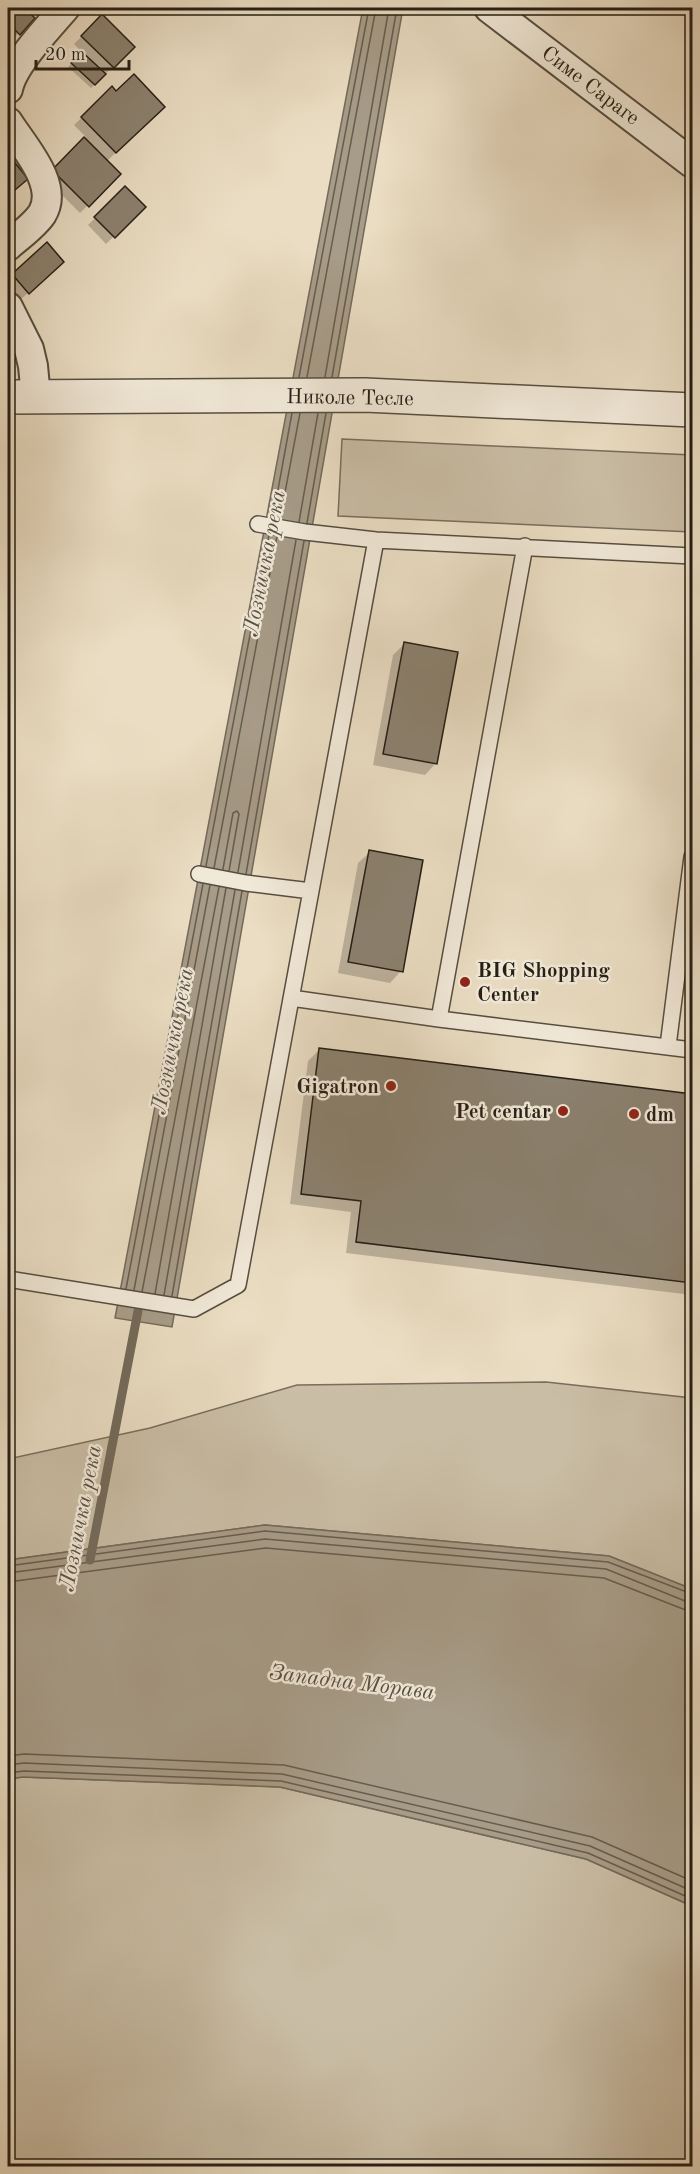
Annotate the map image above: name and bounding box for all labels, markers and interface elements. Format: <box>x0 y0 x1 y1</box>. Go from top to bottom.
scale bar <box>36 33 129 71</box>
street label: Симе Сараге <box>537 43 643 130</box>
text: 20 m <box>45 46 85 64</box>
street label: Николе Тесле <box>286 387 414 410</box>
water label: Лозничка река <box>240 488 290 638</box>
place label: BIG Shopping Center <box>477 961 610 1006</box>
water label: Лозничка река <box>148 966 198 1116</box>
marker: BIG Shopping Center <box>458 975 472 989</box>
place label: Gigatron <box>296 1077 379 1098</box>
marker: Gigatron <box>384 1079 398 1093</box>
place label: Pet centar <box>455 1102 551 1123</box>
marker: Pet centar <box>556 1104 570 1118</box>
place label: dm <box>646 1105 674 1126</box>
marker: dm <box>627 1107 641 1121</box>
water label: Лозничка река <box>56 1443 106 1593</box>
water label: Западна Морава <box>268 1662 436 1704</box>

